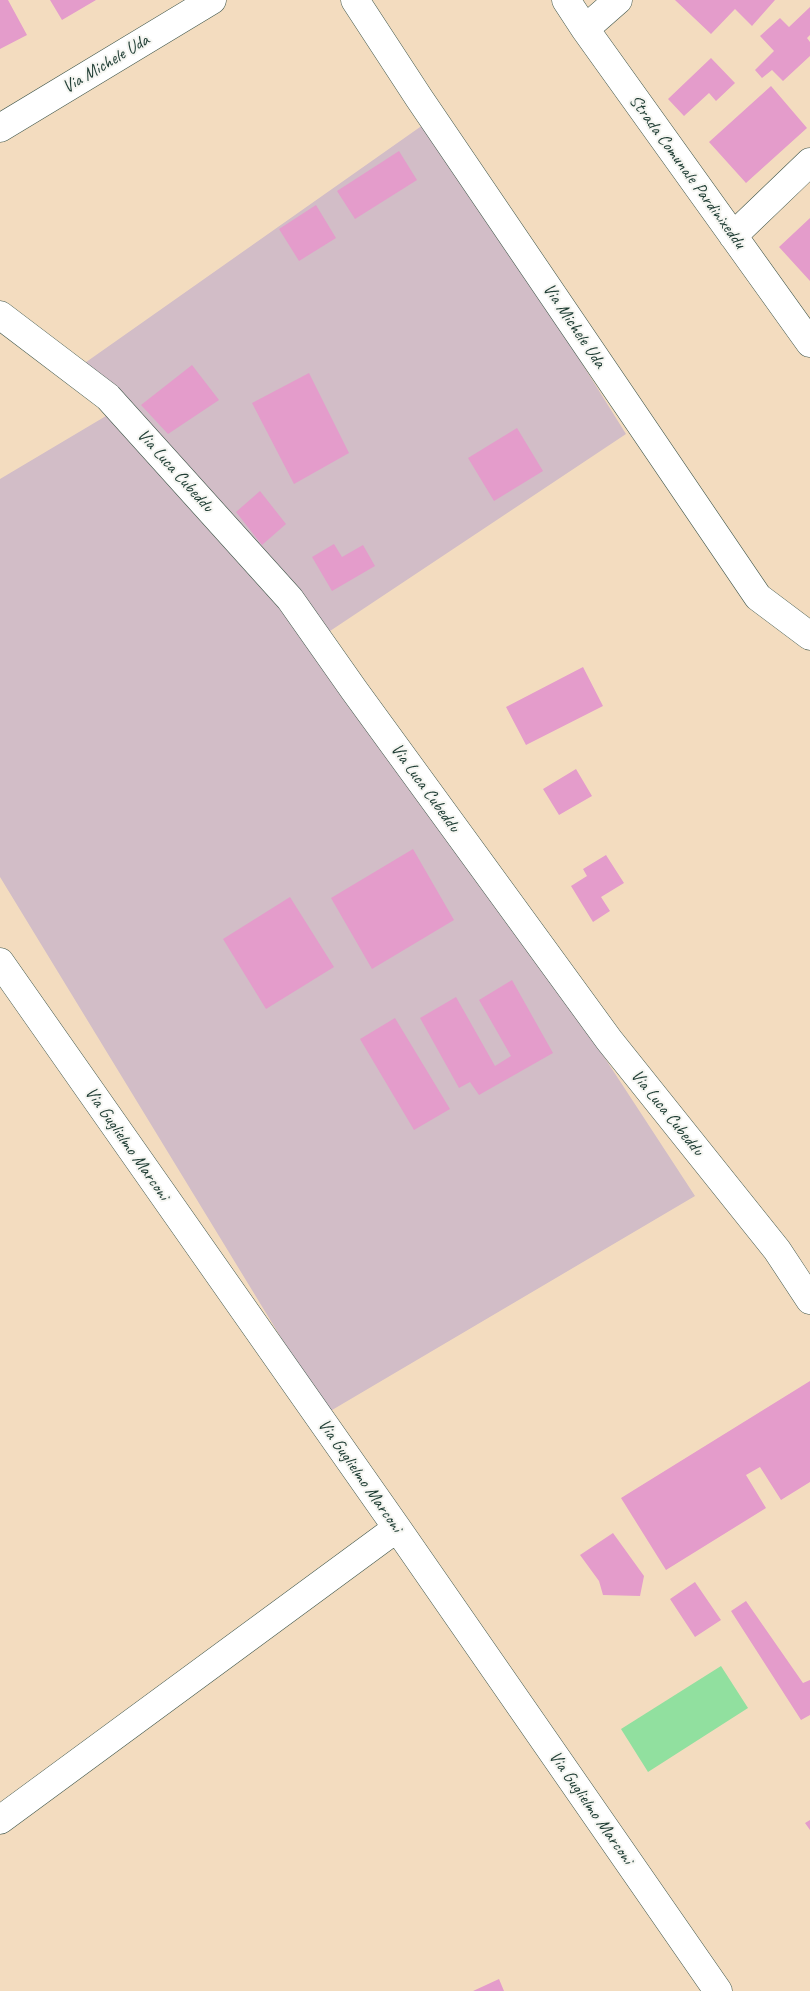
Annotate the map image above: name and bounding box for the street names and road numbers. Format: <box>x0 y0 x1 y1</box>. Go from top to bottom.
street label: Via Michele Uda <box>59 30 153 98</box>
street label: Strada Comunale Pardinixeddu <box>624 91 750 253</box>
street label: Via Michele Uda <box>538 280 610 372</box>
street label: Via Luca Cubeddu <box>132 425 218 517</box>
street label: Via Luca Cubeddu <box>386 739 464 837</box>
street label: Via Luca Cubeddu <box>626 1066 708 1160</box>
street label: Via Guglielmo Marconi <box>80 1083 174 1205</box>
street label: Via Guglielmo Marconi <box>313 1415 407 1537</box>
street label: Via Guglielmo Marconi <box>544 1747 638 1869</box>

